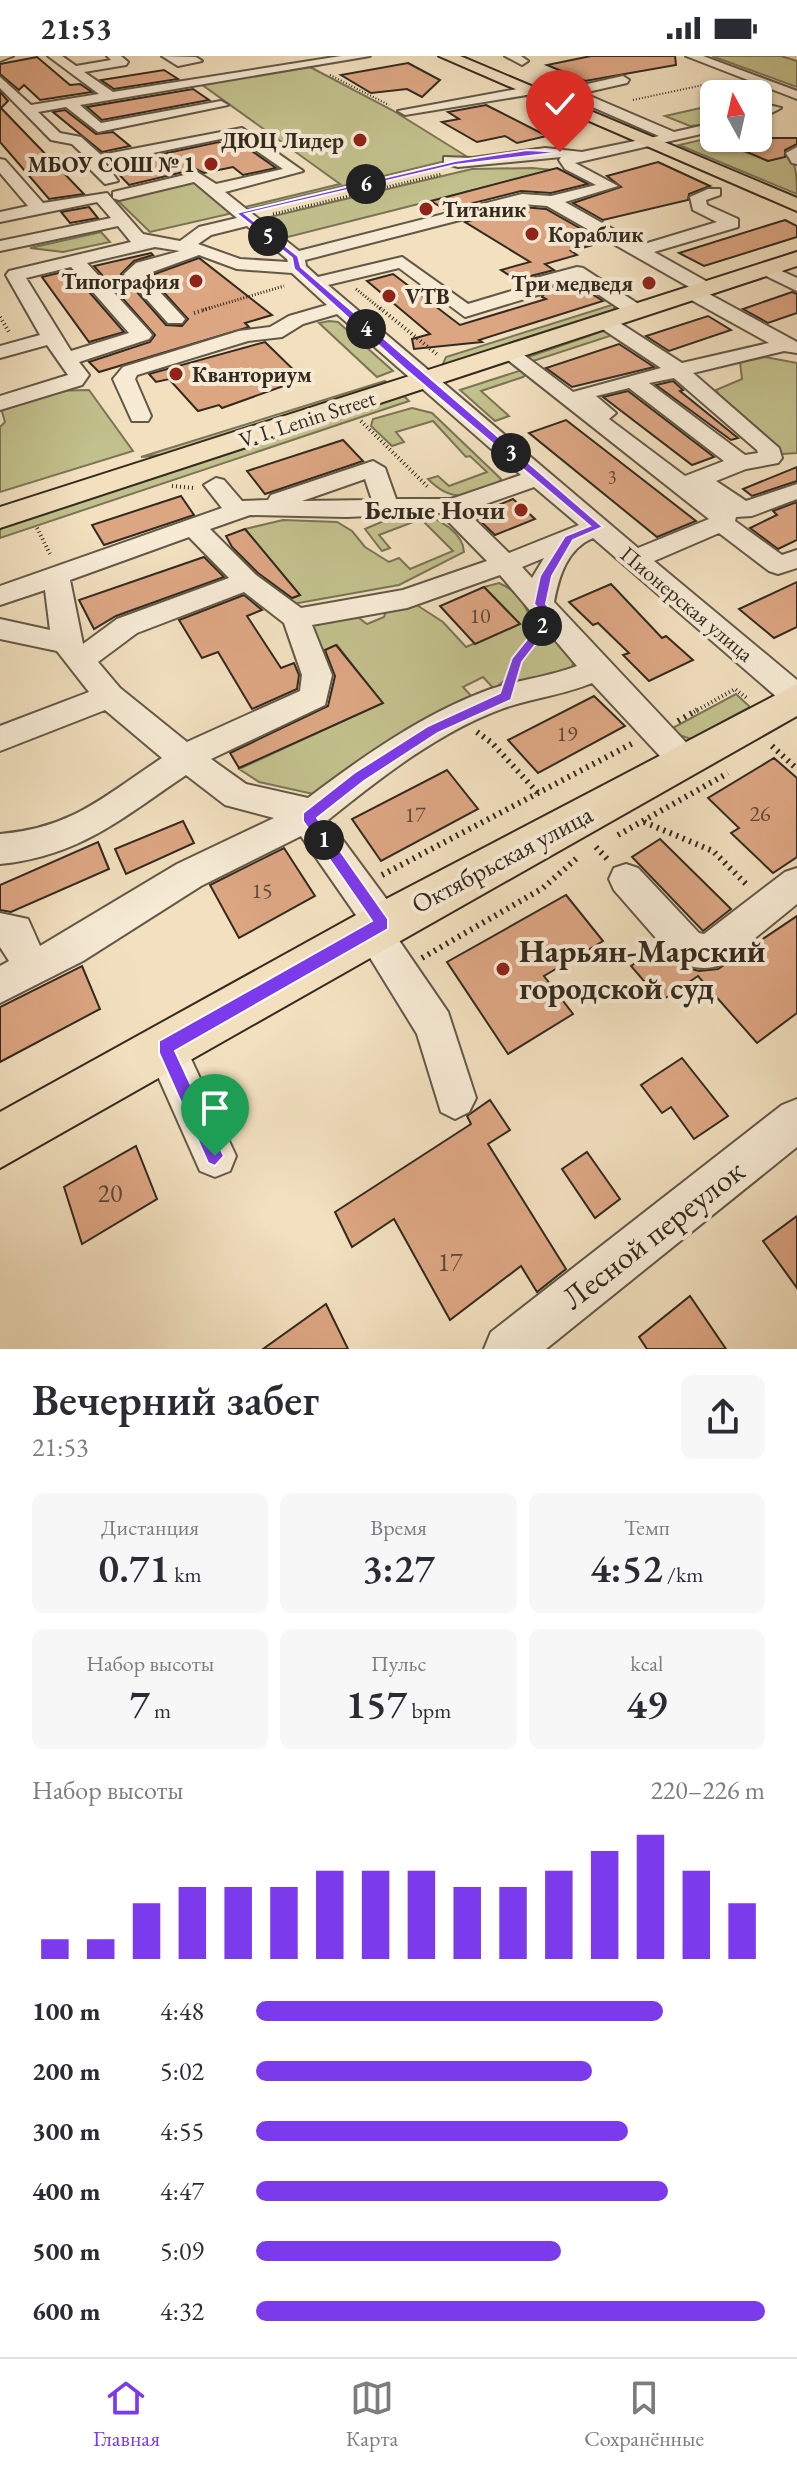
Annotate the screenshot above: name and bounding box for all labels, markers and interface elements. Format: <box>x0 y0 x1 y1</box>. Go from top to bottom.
text: 21:53 <box>40 9 112 48</box>
pin <box>526 70 594 152</box>
north arrow <box>700 80 772 152</box>
map controls <box>700 80 772 152</box>
icon: check <box>538 82 582 126</box>
place label: ДЮЦ Лидер <box>221 126 344 155</box>
marker: ДЮЦ Лидер <box>351 131 369 149</box>
place label: МБОУ СОШ № 1 <box>27 150 195 179</box>
marker: МБОУ СОШ № 1 <box>202 155 220 173</box>
pin: 6 <box>346 164 386 204</box>
text: 6 <box>360 169 372 198</box>
place label: Титаник <box>442 195 527 224</box>
marker: Титаник <box>417 200 435 218</box>
pin: 5 <box>248 216 288 256</box>
place label: Кораблик <box>548 220 644 249</box>
text: 5 <box>262 221 274 250</box>
marker: Кораблик <box>523 225 541 243</box>
place label: Типография <box>61 267 180 296</box>
place label: Три медведя <box>511 269 633 298</box>
marker: Типография <box>187 272 205 290</box>
marker: Три медведя <box>640 274 658 292</box>
place label: VTB <box>405 282 450 311</box>
marker: VTB <box>380 287 398 305</box>
pin: 4 <box>346 309 386 349</box>
text: 4 <box>360 314 372 343</box>
place label: Кванториум <box>192 360 312 389</box>
marker: Кванториум <box>167 365 185 383</box>
street label: V. I. Lenin Street <box>235 383 379 455</box>
pin: 3 <box>491 433 531 473</box>
text: 3 <box>505 438 517 467</box>
house number: 3 <box>608 466 616 489</box>
place label: Белые Ночи <box>364 493 505 527</box>
marker: Белые Ночи <box>512 501 530 519</box>
street label: Пионерская улица <box>614 540 760 668</box>
house number: 10 <box>469 601 491 630</box>
pin: 2 <box>522 606 562 646</box>
text: 2 <box>536 611 548 640</box>
house number: 19 <box>556 719 578 748</box>
street label: Октябрьская улица <box>406 797 599 921</box>
house number: 26 <box>749 799 771 828</box>
house number: 17 <box>404 800 426 829</box>
pin: 1 <box>304 820 344 860</box>
text: 1 <box>318 825 330 854</box>
house number: 15 <box>251 876 273 905</box>
place label: Нарьян-Марский городской суд <box>519 930 766 1009</box>
marker: Нарьян-Марский городской суд <box>494 960 512 978</box>
pin <box>181 1074 249 1156</box>
icon: arrive <box>193 1086 237 1130</box>
street label: Лесной переулок <box>553 1150 753 1318</box>
house number: 20 <box>98 1176 122 1210</box>
house number: 17 <box>438 1245 463 1279</box>
text: Вечерний забег <box>32 1371 319 1428</box>
button: share <box>681 1375 765 1459</box>
text: 21:53 <box>32 1430 88 1464</box>
text: Дистанция <box>101 1513 199 1542</box>
text: Время <box>370 1513 427 1542</box>
text: Темп <box>624 1513 670 1542</box>
text: 0.71 <box>99 1542 170 1594</box>
text: 3:27 <box>362 1542 435 1594</box>
text: 4:52 <box>590 1542 663 1594</box>
text: km <box>170 1560 202 1589</box>
text: /km <box>663 1560 703 1589</box>
text: Набор высоты <box>86 1649 214 1678</box>
text: Пульс <box>371 1649 426 1678</box>
text: kcal <box>630 1649 663 1678</box>
text: 7 <box>129 1678 150 1730</box>
text: 157 <box>346 1678 407 1730</box>
text: 49 <box>626 1678 667 1730</box>
text: m <box>150 1696 171 1725</box>
text: bpm <box>407 1696 451 1725</box>
text: Набор высоты <box>32 1773 183 1807</box>
text: 220–226 m <box>650 1773 765 1807</box>
text: 100 m <box>32 1994 100 2028</box>
text: 4:48 <box>160 1994 204 2028</box>
text: 200 m <box>32 2054 100 2088</box>
text: 5:02 <box>160 2054 204 2088</box>
text: 300 m <box>32 2114 100 2148</box>
text: 4:55 <box>160 2114 204 2148</box>
text: 400 m <box>32 2174 100 2208</box>
text: 4:47 <box>160 2174 204 2208</box>
text: 500 m <box>32 2234 100 2268</box>
text: 5:09 <box>160 2234 204 2268</box>
text: 600 m <box>32 2294 100 2328</box>
text: 4:32 <box>160 2294 204 2328</box>
tab: Главная <box>93 2376 160 2453</box>
tab: Карта <box>346 2376 398 2453</box>
tab: Сохранённые <box>584 2376 704 2453</box>

